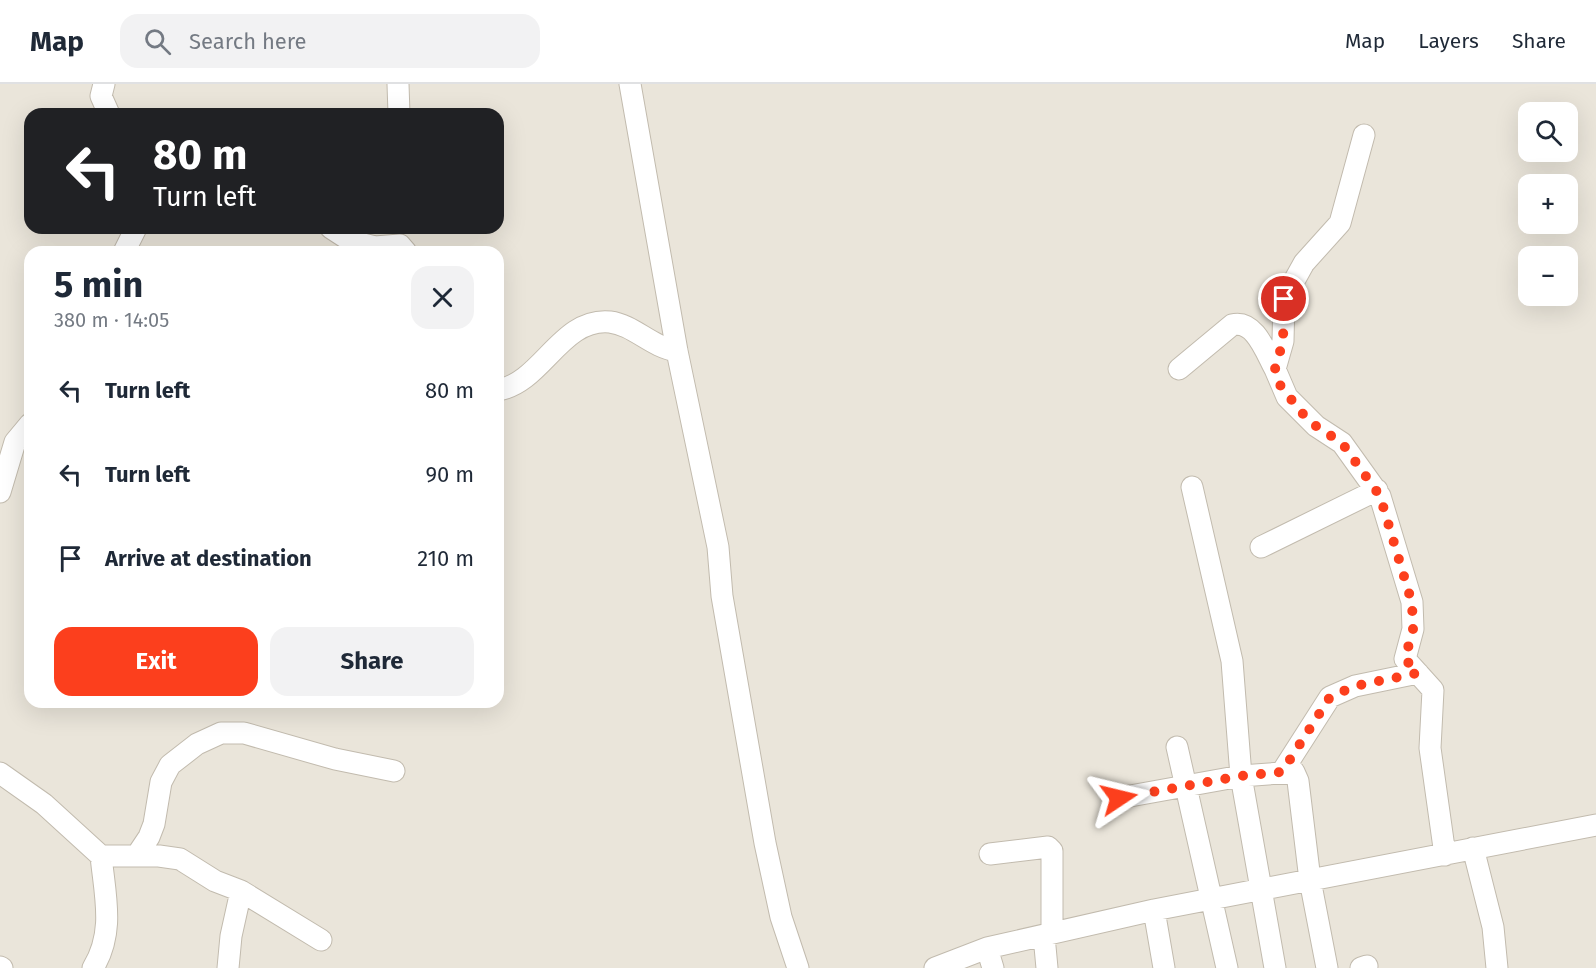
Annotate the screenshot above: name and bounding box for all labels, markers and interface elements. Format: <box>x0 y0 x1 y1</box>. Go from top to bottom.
search box <box>120 14 540 68</box>
text: Map <box>30 25 84 58</box>
icon: search <box>141 25 174 58</box>
text: Search here <box>189 28 307 55</box>
text: Map <box>1345 28 1385 54</box>
text: Layers <box>1418 28 1479 54</box>
text: Share <box>1512 28 1566 54</box>
map controls <box>1518 102 1578 306</box>
button: search <box>1518 102 1578 162</box>
text: 80 m <box>153 130 247 180</box>
icon: left <box>54 132 132 210</box>
button: + <box>1518 174 1578 234</box>
text: Turn left <box>153 181 256 213</box>
button: − <box>1518 246 1578 306</box>
text: 5 min <box>54 263 143 307</box>
button: close <box>411 266 474 329</box>
pin <box>1258 273 1309 324</box>
icon: arrive <box>1267 282 1300 315</box>
text: 380 m · 14:05 <box>54 308 169 332</box>
icon: left <box>54 374 87 407</box>
text: Turn left <box>105 377 190 404</box>
text: 80 m <box>425 377 474 404</box>
icon: left <box>54 458 87 491</box>
text: Turn left <box>105 461 190 488</box>
text: 90 m <box>425 461 474 488</box>
icon: arrive <box>54 542 87 575</box>
text: Arrive at destination <box>105 545 312 572</box>
text: 210 m <box>417 545 474 572</box>
button: Exit <box>54 627 258 696</box>
button: Share <box>270 627 474 696</box>
position arrow <box>1087 766 1151 830</box>

